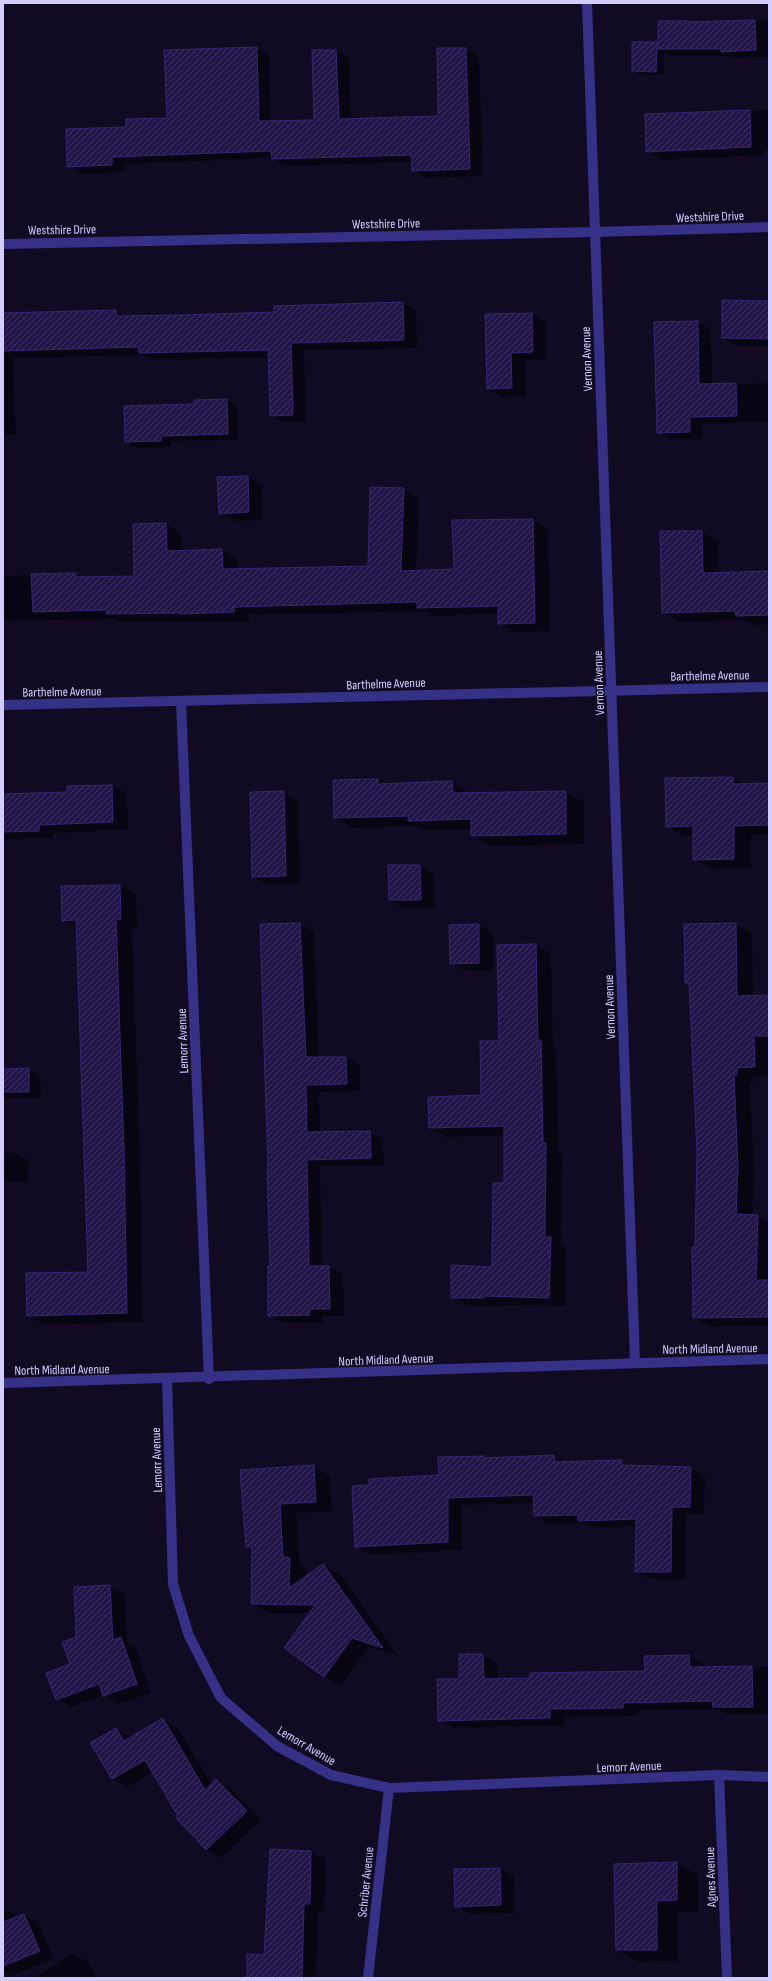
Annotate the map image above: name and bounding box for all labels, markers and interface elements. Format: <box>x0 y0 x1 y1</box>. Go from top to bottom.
street label: Westshire Drive <box>676 208 744 226</box>
street label: Westshire Drive <box>352 215 420 233</box>
street label: Westshire Drive <box>28 221 96 239</box>
street label: Vernon Avenue <box>578 326 596 392</box>
street label: Vernon Avenue <box>590 650 608 716</box>
street label: Barthelme Avenue <box>670 667 750 685</box>
street label: Barthelme Avenue <box>346 675 426 693</box>
street label: Barthelme Avenue <box>22 683 102 701</box>
street label: Vernon Avenue <box>601 974 619 1040</box>
street label: Lemorr Avenue <box>174 1008 192 1074</box>
street label: North Midland Avenue <box>662 1340 758 1358</box>
street label: North Midland Avenue <box>338 1350 434 1370</box>
street label: North Midland Avenue <box>14 1361 110 1379</box>
street label: Lemorr Avenue <box>148 1427 166 1493</box>
street label: Lemorr Avenue <box>274 1723 339 1769</box>
street label: Lemorr Avenue <box>596 1758 662 1776</box>
street label: Schriber Avenue <box>354 1846 378 1918</box>
street label: Agnes Avenue <box>702 1847 720 1908</box>

